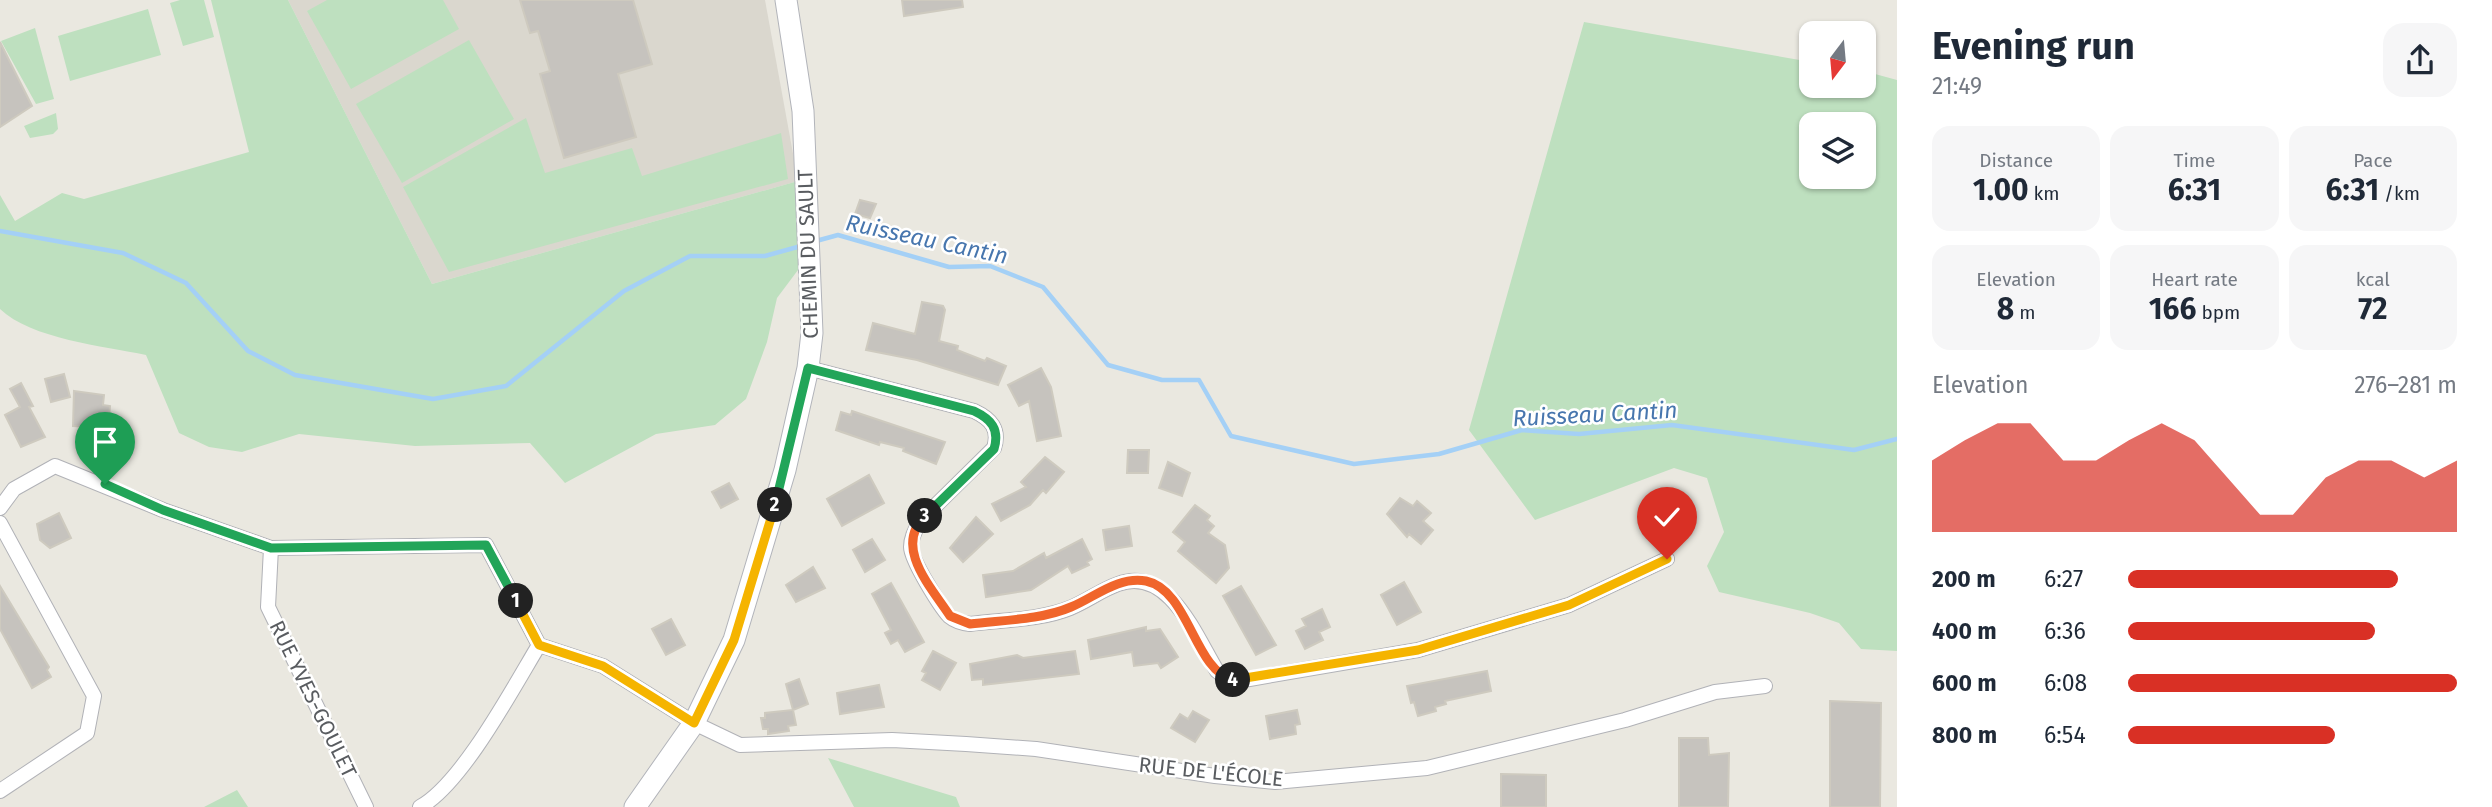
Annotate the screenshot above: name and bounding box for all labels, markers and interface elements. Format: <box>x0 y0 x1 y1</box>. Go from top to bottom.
north arrow <box>1799 21 1876 98</box>
map controls <box>1799 21 1876 189</box>
text: Evening run <box>1932 23 2135 69</box>
button: share <box>2383 23 2457 97</box>
text: 21:49 <box>1932 72 1982 100</box>
button: layers <box>1799 112 1876 189</box>
text: Distance <box>1979 149 2053 172</box>
text: Time <box>2174 149 2215 172</box>
text: Pace <box>2353 149 2393 172</box>
street label: CHEMIN DU SAULT <box>792 169 824 339</box>
text: 1.00 <box>1973 172 2029 208</box>
text: 6:31 <box>2168 172 2221 208</box>
text: 6:31 <box>2326 172 2379 208</box>
text: km <box>2029 182 2060 205</box>
text: /km <box>2379 182 2420 205</box>
water label: Ruisseau Cantin <box>843 208 1011 270</box>
text: Elevation <box>1976 268 2056 291</box>
text: Heart rate <box>2151 268 2238 291</box>
text: kcal <box>2356 268 2390 291</box>
text: 8 <box>1997 291 2014 327</box>
text: 166 <box>2149 291 2196 327</box>
text: 72 <box>2358 291 2387 327</box>
text: m <box>2014 301 2036 324</box>
text: bpm <box>2196 301 2240 324</box>
text: Elevation <box>1932 371 2028 399</box>
text: 276–281 m <box>2354 371 2457 399</box>
water label: Ruisseau Cantin <box>1512 396 1678 432</box>
pin <box>75 412 135 484</box>
icon: arrive <box>86 423 124 461</box>
pin <box>1637 487 1697 559</box>
pin: 2 <box>758 488 792 522</box>
text: 2 <box>770 493 779 516</box>
pin: 3 <box>908 498 942 534</box>
icon: check <box>1648 498 1686 536</box>
text: 3 <box>920 504 929 527</box>
text: 200 m <box>1932 565 1996 593</box>
text: 6:27 <box>2044 565 2083 593</box>
pin: 1 <box>498 584 534 618</box>
text: 1 <box>511 589 520 612</box>
street label: RUE YVES-GOULET <box>264 616 362 782</box>
text: 400 m <box>1932 617 1997 645</box>
text: 6:36 <box>2044 617 2086 645</box>
pin: 4 <box>1216 662 1250 698</box>
text: 4 <box>1227 668 1238 691</box>
text: 600 m <box>1932 669 1997 697</box>
text: 6:08 <box>2044 669 2087 697</box>
text: 800 m <box>1932 721 1997 749</box>
text: 6:54 <box>2044 721 2086 749</box>
street label: RUE DE L'ÉCOLE <box>1137 751 1285 793</box>

